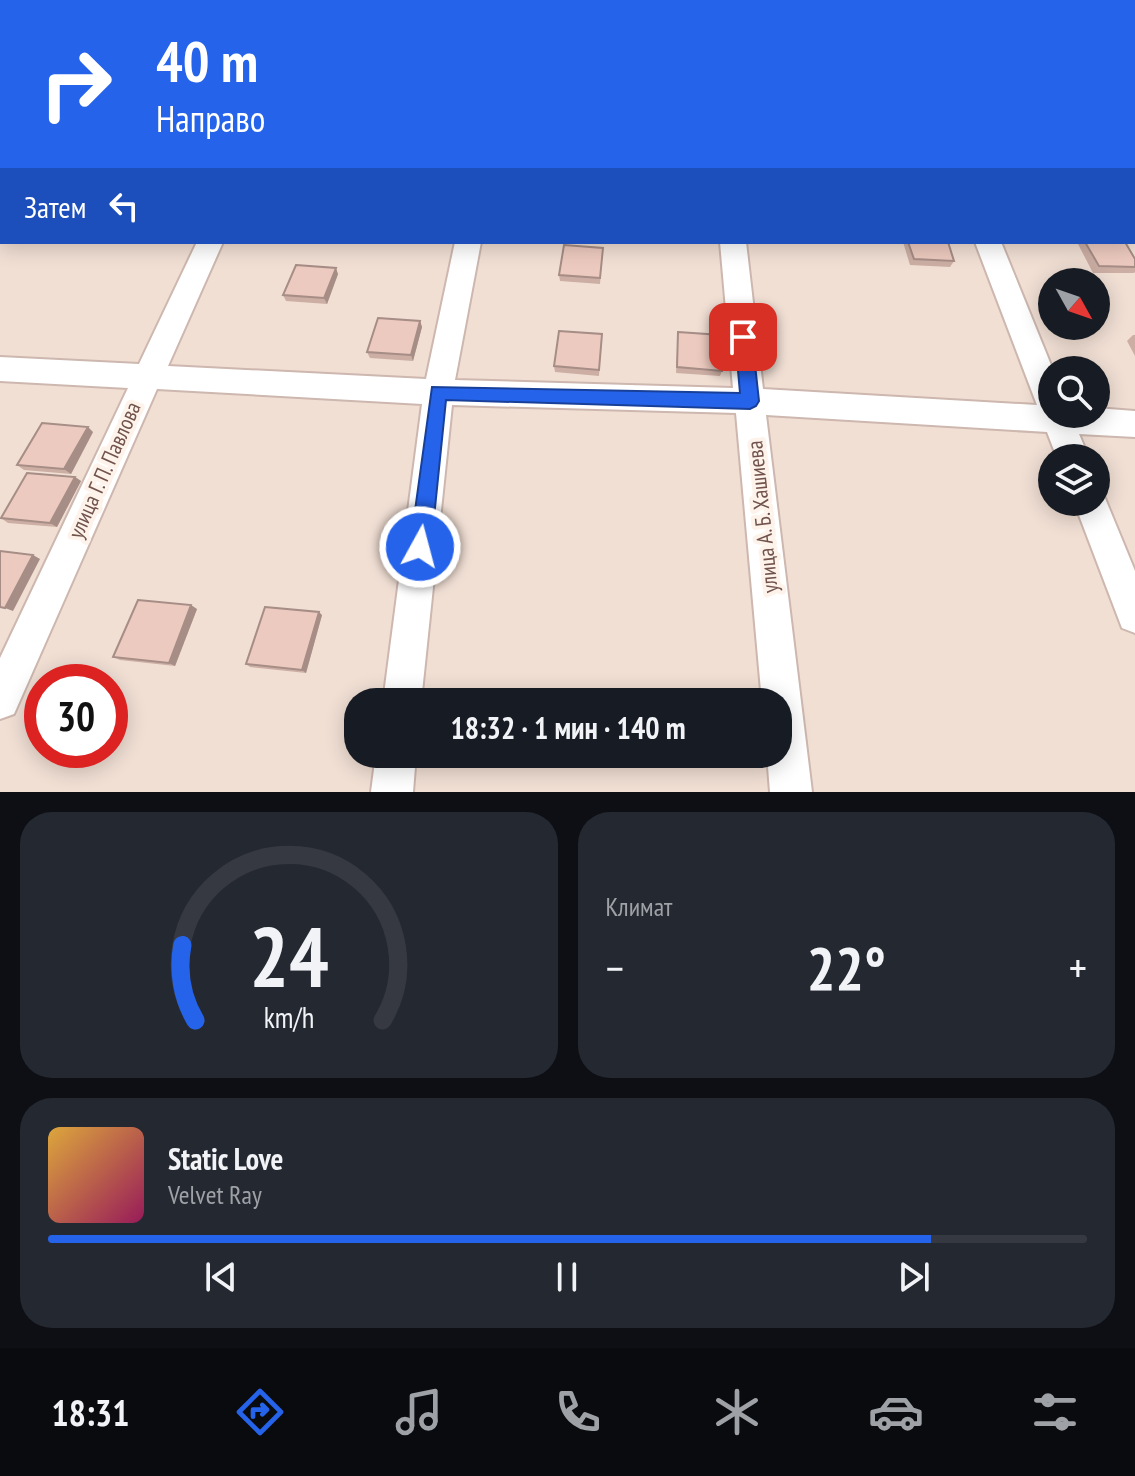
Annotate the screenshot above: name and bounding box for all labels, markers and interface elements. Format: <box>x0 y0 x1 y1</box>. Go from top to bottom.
text: 40 m <box>156 25 258 97</box>
icon: right <box>24 32 128 136</box>
text: Направо <box>156 95 265 142</box>
icon: left <box>102 184 146 228</box>
text: Затем <box>24 187 86 226</box>
north arrow <box>1038 268 1110 340</box>
map controls <box>1038 268 1110 516</box>
pin <box>709 303 777 371</box>
icon: arrive <box>721 315 765 359</box>
button: search <box>1038 356 1110 428</box>
street label: улица Г. П. Павлова <box>61 397 147 543</box>
street label: улица А. Б. Хашиева <box>740 439 784 595</box>
button: layers <box>1038 444 1110 516</box>
position arrow <box>378 505 462 589</box>
speed limit sign: 30 <box>24 664 128 768</box>
text: 18:32 · 1 мин · 140 m <box>450 708 686 747</box>
text: Климат <box>606 890 672 923</box>
text: 24 <box>249 902 329 1010</box>
text: 22° <box>807 929 886 1007</box>
text: − <box>606 939 624 996</box>
text: + <box>1069 939 1087 996</box>
text: km/h <box>263 999 314 1036</box>
text: Static Love <box>168 1139 283 1178</box>
text: Velvet Ray <box>168 1178 262 1211</box>
icon: previous <box>199 1255 243 1299</box>
icon: pause <box>545 1255 589 1299</box>
icon: next <box>892 1255 936 1299</box>
icon: directions <box>232 1384 288 1440</box>
icon: music <box>391 1384 447 1440</box>
icon: phone <box>550 1384 606 1440</box>
icon: climate <box>709 1384 765 1440</box>
icon: car <box>868 1384 924 1440</box>
icon: filters <box>1027 1384 1083 1440</box>
text: 18:31 <box>52 1389 129 1436</box>

